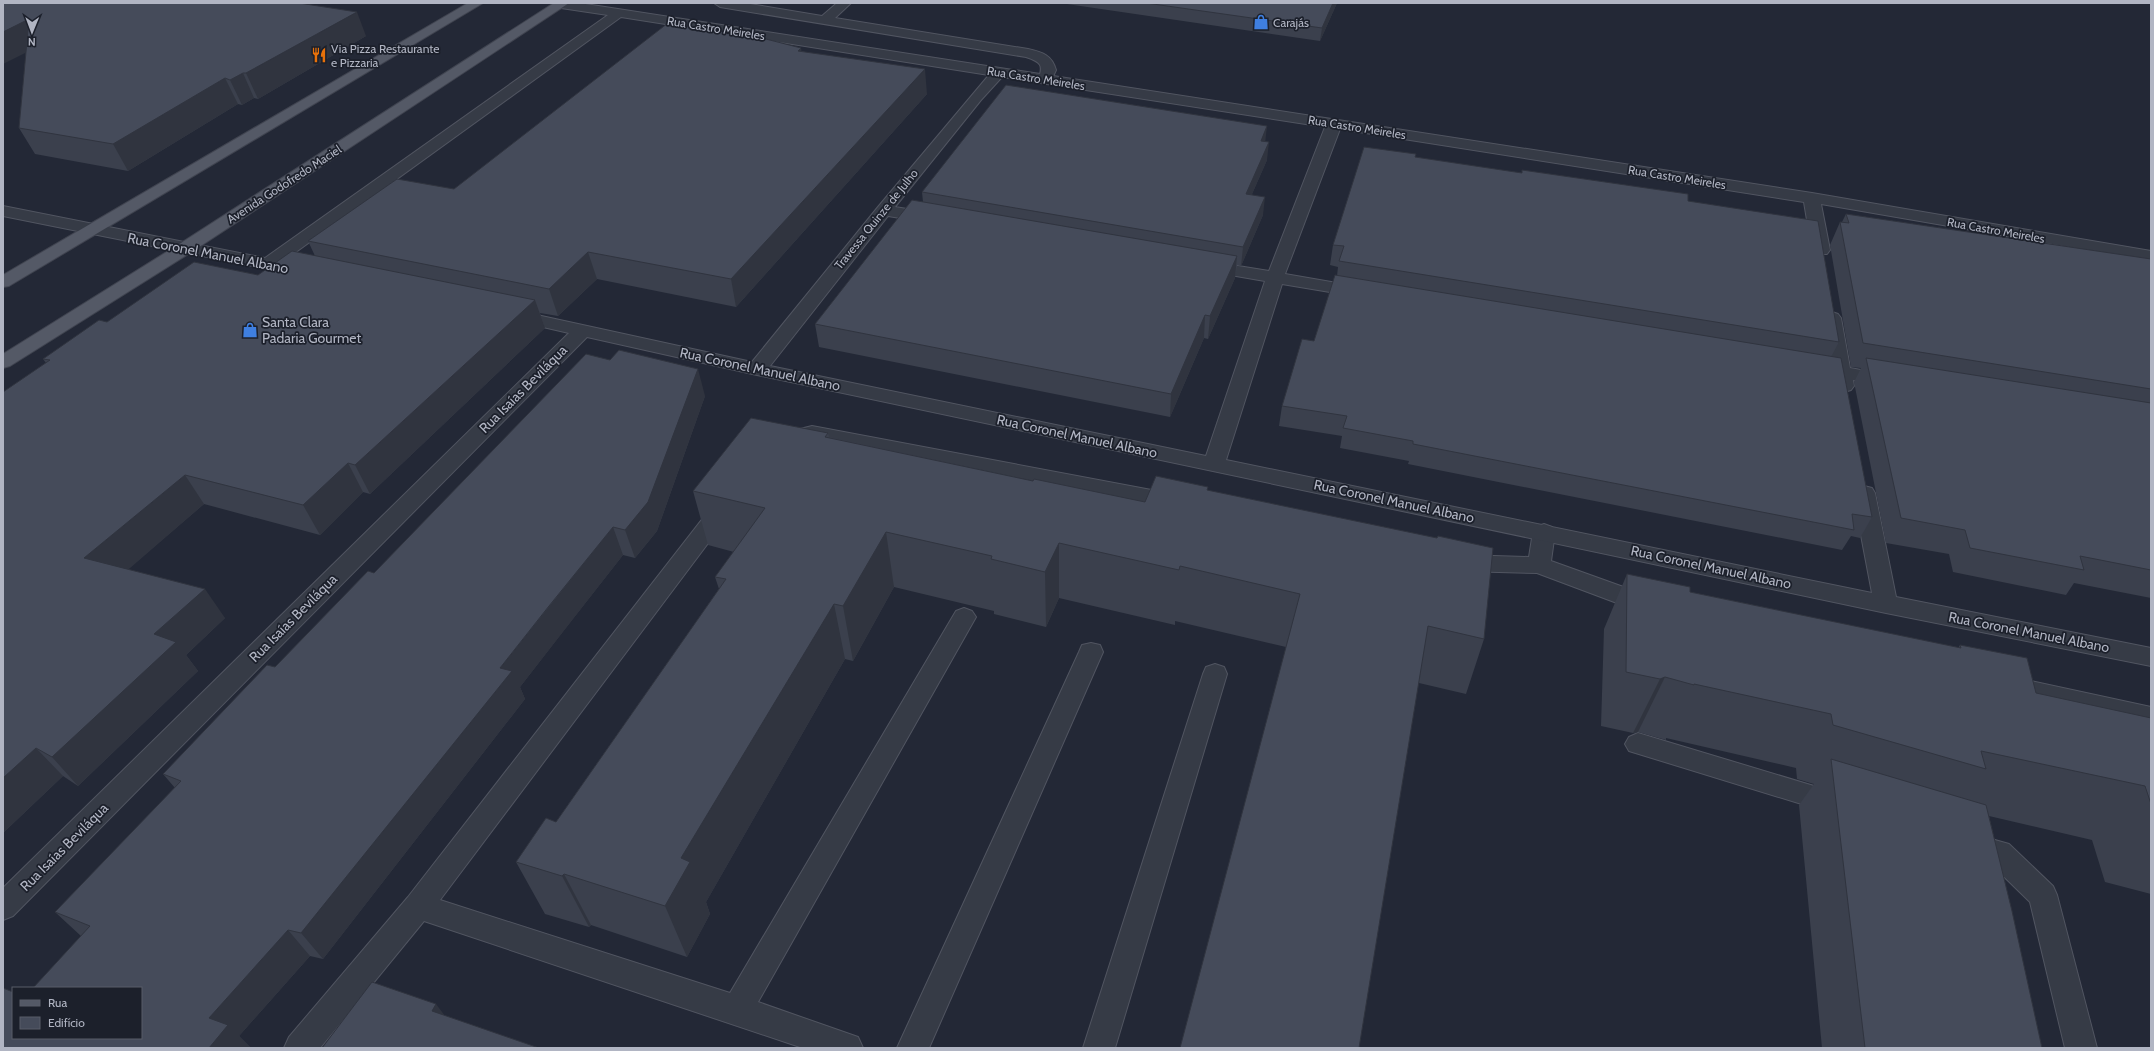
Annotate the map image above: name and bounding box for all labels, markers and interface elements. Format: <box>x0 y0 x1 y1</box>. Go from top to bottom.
north arrow <box>12 12 52 52</box>
street label: Rua Castro Meireles <box>666 13 766 43</box>
shop icon: Carajás <box>1252 13 1270 31</box>
place label: Carajás <box>1273 15 1309 30</box>
text: N <box>28 35 36 49</box>
place label: Via Pizza Restaurante e Pizzaria <box>331 41 439 70</box>
restaurant icon: Via Pizza Restaurante e Pizzaria <box>310 46 328 64</box>
street label: Rua Castro Meireles <box>986 63 1086 93</box>
street label: Rua Castro Meireles <box>1307 112 1407 142</box>
street label: Avenida Godofredo Maciel <box>224 141 344 227</box>
street label: Rua Castro Meireles <box>1627 162 1727 192</box>
street label: Travessa Quinze de Julho <box>831 166 921 272</box>
street label: Rua Castro Meireles <box>1946 214 2046 246</box>
street label: Rua Coronel Manuel Albano <box>126 229 290 278</box>
place label: Santa Clara Padaria Gourmet <box>262 313 362 347</box>
shop icon: Santa Clara Padaria Gourmet <box>241 321 259 339</box>
street label: Rua Isaías Beviláqua <box>475 341 571 437</box>
street label: Rua Coronel Manuel Albano <box>678 343 842 395</box>
street label: Rua Coronel Manuel Albano <box>995 410 1159 462</box>
street label: Rua Coronel Manuel Albano <box>1312 475 1476 527</box>
street label: Rua Coronel Manuel Albano <box>1629 541 1793 593</box>
street label: Rua Isaías Beviláqua <box>245 570 341 666</box>
street label: Rua Coronel Manuel Albano <box>1947 608 2111 657</box>
street label: Rua Isaías Beviláqua <box>16 799 112 895</box>
legend <box>12 987 142 1039</box>
text: Rua <box>48 995 67 1010</box>
text: Edifício <box>48 1015 85 1030</box>

